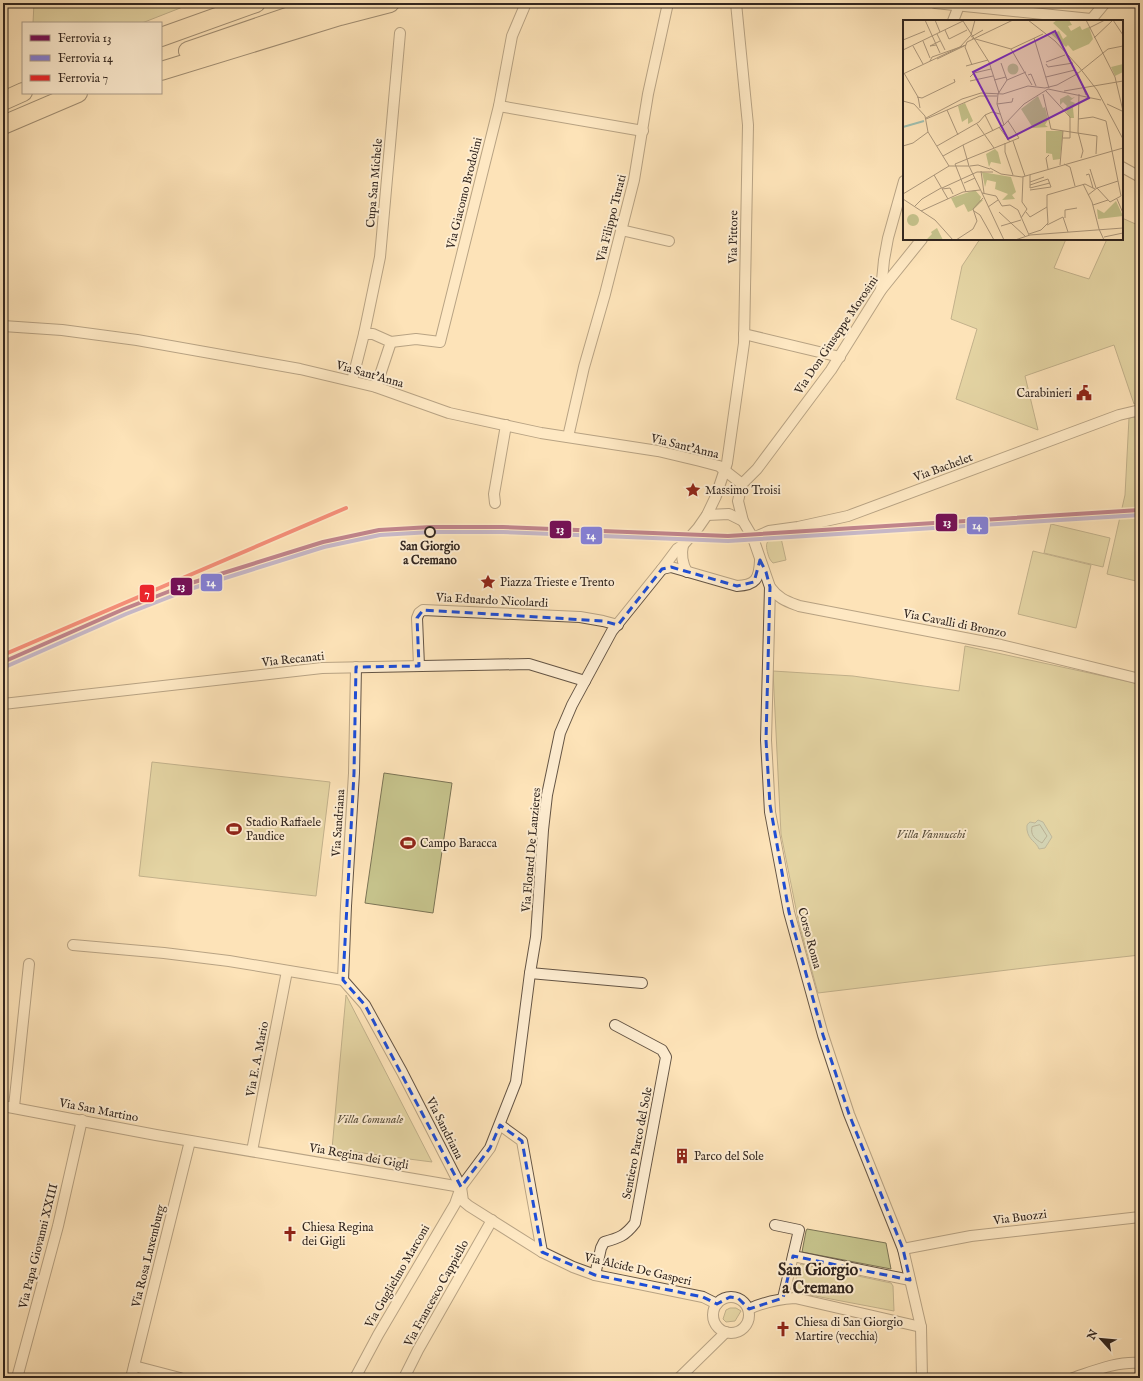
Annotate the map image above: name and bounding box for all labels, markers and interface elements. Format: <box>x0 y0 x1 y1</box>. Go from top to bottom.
inset map <box>903 20 1123 240</box>
legend <box>22 22 162 94</box>
text: Ferrovia 13 <box>58 31 112 46</box>
text: Ferrovia 14 <box>58 51 113 66</box>
text: Ferrovia 7 <box>58 71 108 86</box>
street label: Via Giacomo Brodolini <box>443 136 486 251</box>
street label: Cupa San Michele <box>363 137 387 228</box>
street label: Via Filippo Turati <box>593 173 631 264</box>
street label: Via Pittore <box>726 210 741 265</box>
street label: Via Don Giuseppe Morosini <box>791 273 882 399</box>
street label: Via Sant'Anna <box>333 357 406 392</box>
public building icon: Carabinieri <box>1075 384 1093 402</box>
place label: Carabinieri <box>1016 386 1072 401</box>
street label: Via Sant'Anna <box>648 431 721 462</box>
street label: Via Bachelet <box>911 450 975 485</box>
place icon: Massimo Troisi <box>684 481 702 499</box>
place label: Massimo Troisi <box>705 483 781 498</box>
line badge: 13 <box>935 513 958 532</box>
text: 13 <box>943 516 951 530</box>
line badge: 14 <box>966 516 989 535</box>
text: 14 <box>972 519 982 533</box>
line badge: 13 <box>549 520 572 539</box>
text: 13 <box>556 523 564 537</box>
marker: San Giorgio a Cremano <box>424 526 436 538</box>
line badge: 14 <box>580 526 603 545</box>
text: 14 <box>586 529 596 543</box>
place label: San Giorgio a Cremano <box>400 539 461 568</box>
line badge: 14 <box>200 573 223 592</box>
place icon: Piazza Trieste e Trento <box>479 573 497 591</box>
place label: Piazza Trieste e Trento <box>500 575 615 590</box>
text: 14 <box>206 576 216 590</box>
line badge: 13 <box>170 577 193 596</box>
text: 13 <box>177 580 185 594</box>
line badge: 7 <box>139 584 155 603</box>
text: 7 <box>144 587 150 601</box>
street label: Via Eduardo Nicolardi <box>434 590 548 611</box>
street label: Via Cavalli di Bronzo <box>901 606 1008 641</box>
street label: Via Recanati <box>260 649 325 670</box>
street label: Via Flotard De Lauzieres <box>518 787 544 914</box>
street label: Via Sandriana <box>329 788 348 858</box>
place label: Stadio Raffaele Paudice <box>246 815 321 844</box>
sports icon: Stadio Raffaele Paudice <box>225 820 243 838</box>
park label: Villa Vannucchi <box>897 827 967 842</box>
sports icon: Campo Baracca <box>399 834 417 852</box>
place label: Campo Baracca <box>420 836 498 852</box>
street label: Corso Roma <box>794 906 825 971</box>
street label: Via E. A. Mario <box>243 1020 272 1099</box>
street label: Sentiero Parco del Sole <box>619 1085 656 1201</box>
street label: Via Sandriana <box>422 1094 467 1162</box>
street label: Via San Martino <box>57 1095 140 1126</box>
park label: Villa Comunale <box>337 1112 403 1127</box>
street label: Via Regina dei Gigli <box>307 1140 410 1173</box>
building icon: Parco del Sole <box>673 1147 691 1165</box>
place label: Parco del Sole <box>694 1149 764 1164</box>
street label: Via Papa Giovanni XXIII <box>15 1182 62 1311</box>
street label: Via Rosa Luxemburg <box>128 1203 169 1310</box>
street label: Via Buozzi <box>991 1207 1048 1228</box>
place label: Chiesa Regina dei Gigli <box>302 1220 374 1249</box>
street label: Via Guglielmo Marconi <box>361 1222 433 1331</box>
church icon: Chiesa Regina dei Gigli <box>281 1225 299 1243</box>
street label: Via Francesco Cappiello <box>400 1237 473 1351</box>
street label: Via Alcide De Gasperi <box>582 1250 693 1290</box>
district label: San Giorgio a Cremano <box>778 1261 858 1299</box>
place label: Chiesa di San Giorgio Martire (vecchia) <box>795 1315 903 1344</box>
north arrow <box>1081 1319 1121 1359</box>
church icon: Chiesa di San Giorgio Martire (vecchia) <box>774 1320 792 1338</box>
text: N <box>1084 1327 1102 1343</box>

